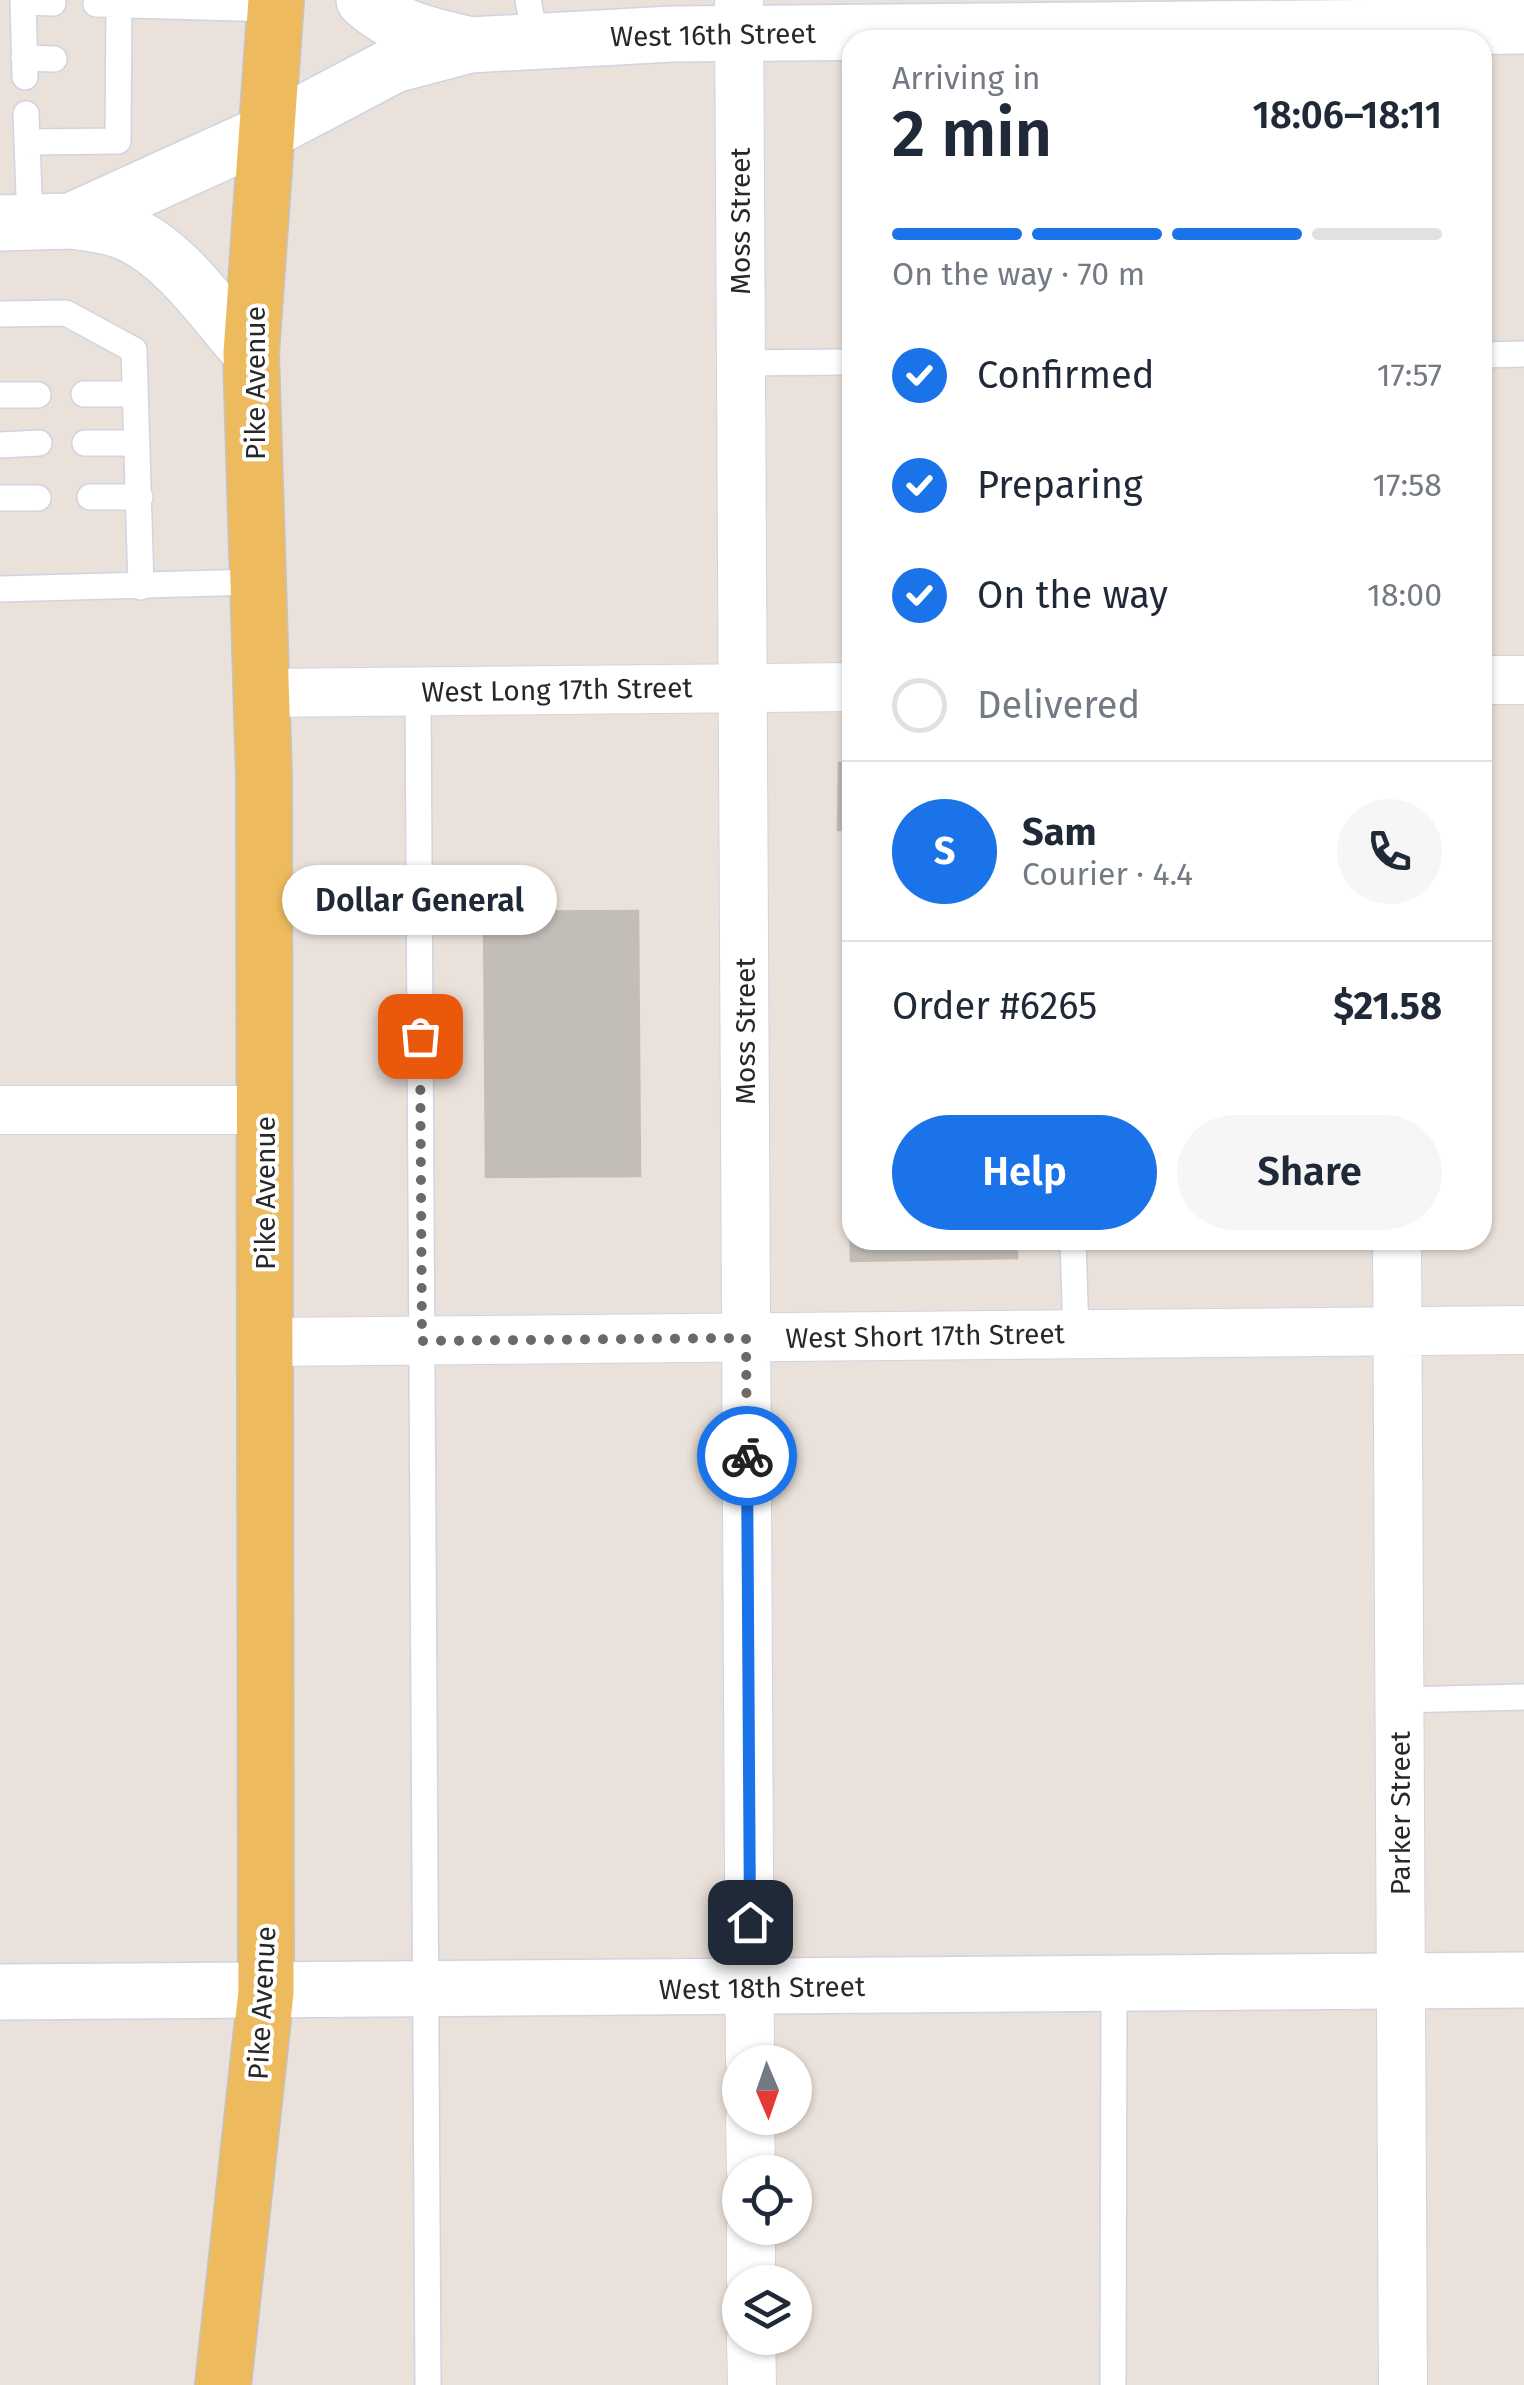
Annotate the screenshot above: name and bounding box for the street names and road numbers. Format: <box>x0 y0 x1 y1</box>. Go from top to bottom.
street label: West 16th Street <box>610 17 817 53</box>
street label: Moss Street <box>724 146 757 295</box>
street label: Pike Avenue <box>239 306 272 460</box>
street label: West Long 17th Street <box>421 671 694 709</box>
street label: Moss Street <box>729 956 762 1105</box>
street label: Pike Avenue <box>249 1116 282 1270</box>
street label: West Short 17th Street <box>785 1317 1066 1355</box>
street label: Parker Street <box>1384 1730 1417 1895</box>
street label: Pike Avenue <box>241 1925 283 2081</box>
street label: West 18th Street <box>659 1970 866 2006</box>

